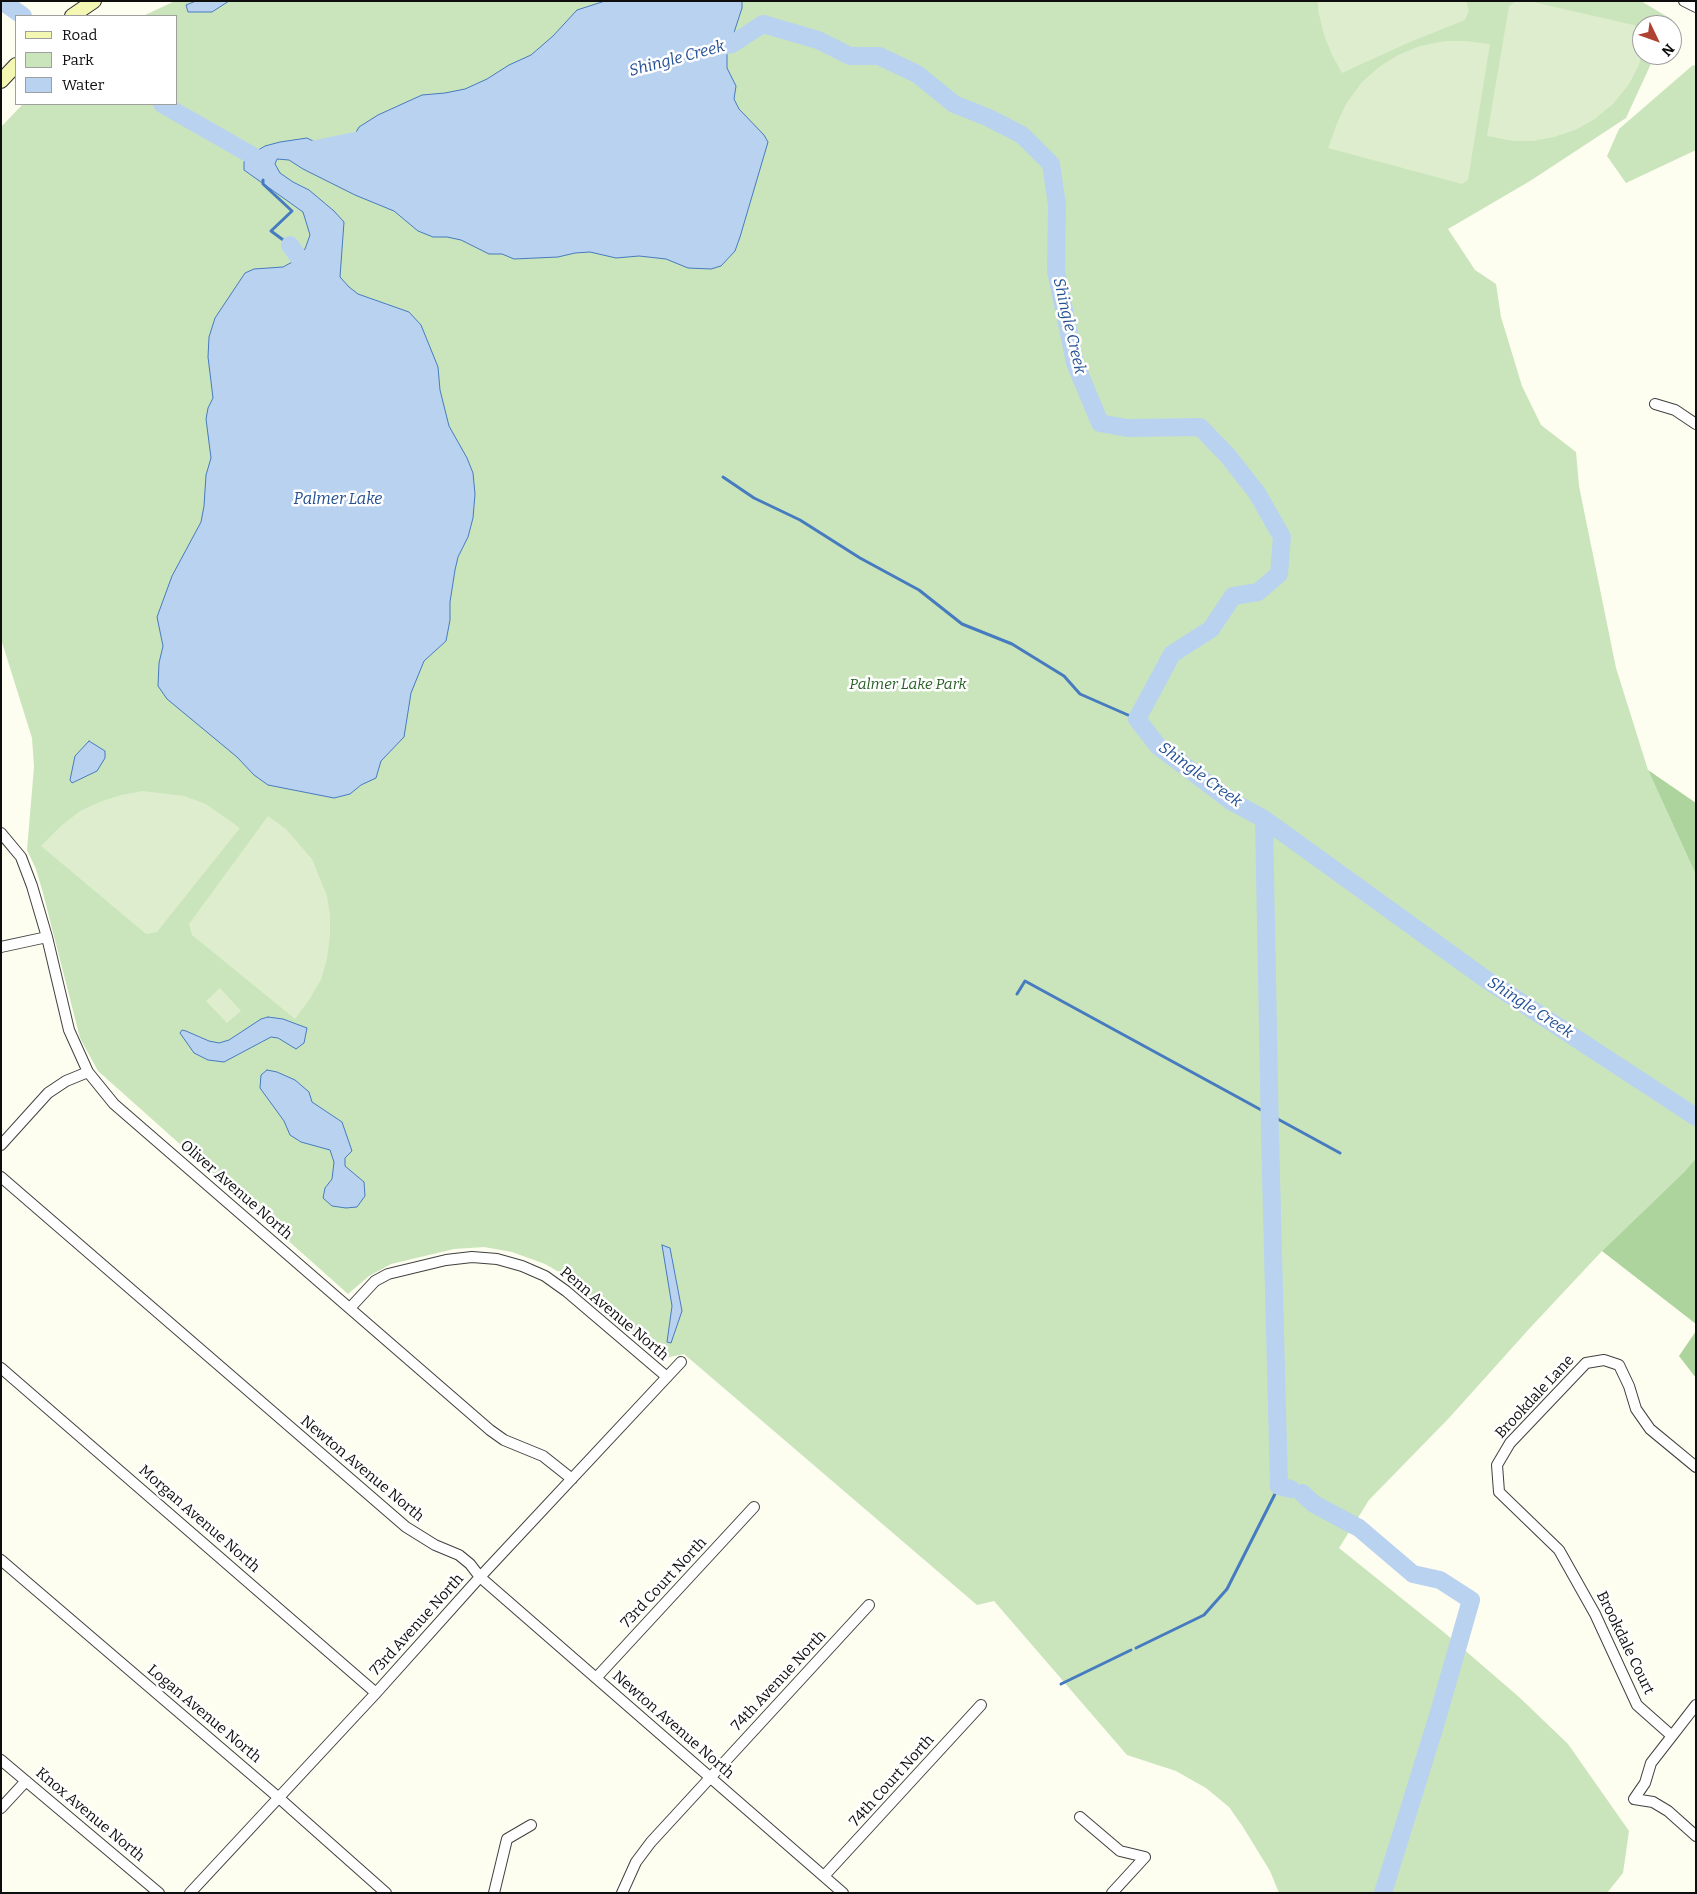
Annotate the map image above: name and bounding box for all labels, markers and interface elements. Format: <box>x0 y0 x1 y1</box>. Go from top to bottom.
legend <box>15 15 178 105</box>
north arrow <box>1632 15 1682 65</box>
text: Road <box>62 26 97 44</box>
water label: Shingle Creek <box>627 37 727 81</box>
text: N <box>1658 40 1678 59</box>
text: Park <box>62 51 94 69</box>
text: Water <box>62 76 104 94</box>
water label: Shingle Creek <box>1049 276 1089 376</box>
water label: Palmer Lake <box>294 490 382 510</box>
park label: Palmer Lake Park <box>849 676 967 694</box>
water label: Shingle Creek <box>1155 738 1245 812</box>
water label: Shingle Creek <box>1484 973 1576 1043</box>
street label: Oliver Avenue North <box>176 1137 296 1243</box>
street label: Penn Avenue North <box>556 1263 672 1365</box>
street label: Brookdale Lane <box>1492 1352 1578 1442</box>
street label: Newton Avenue North <box>297 1412 427 1526</box>
street label: Morgan Avenue North <box>135 1462 263 1576</box>
street label: 73rd Court North <box>617 1534 711 1632</box>
street label: 73rd Avenue North <box>367 1570 467 1680</box>
street label: Brookdale Court <box>1592 1588 1658 1698</box>
street label: 74th Avenue North <box>728 1627 830 1735</box>
street label: Logan Avenue North <box>143 1661 265 1767</box>
street label: Newton Avenue North <box>608 1667 738 1783</box>
street label: 74th Court North <box>846 1731 938 1831</box>
street label: Knox Avenue North <box>32 1764 148 1866</box>

